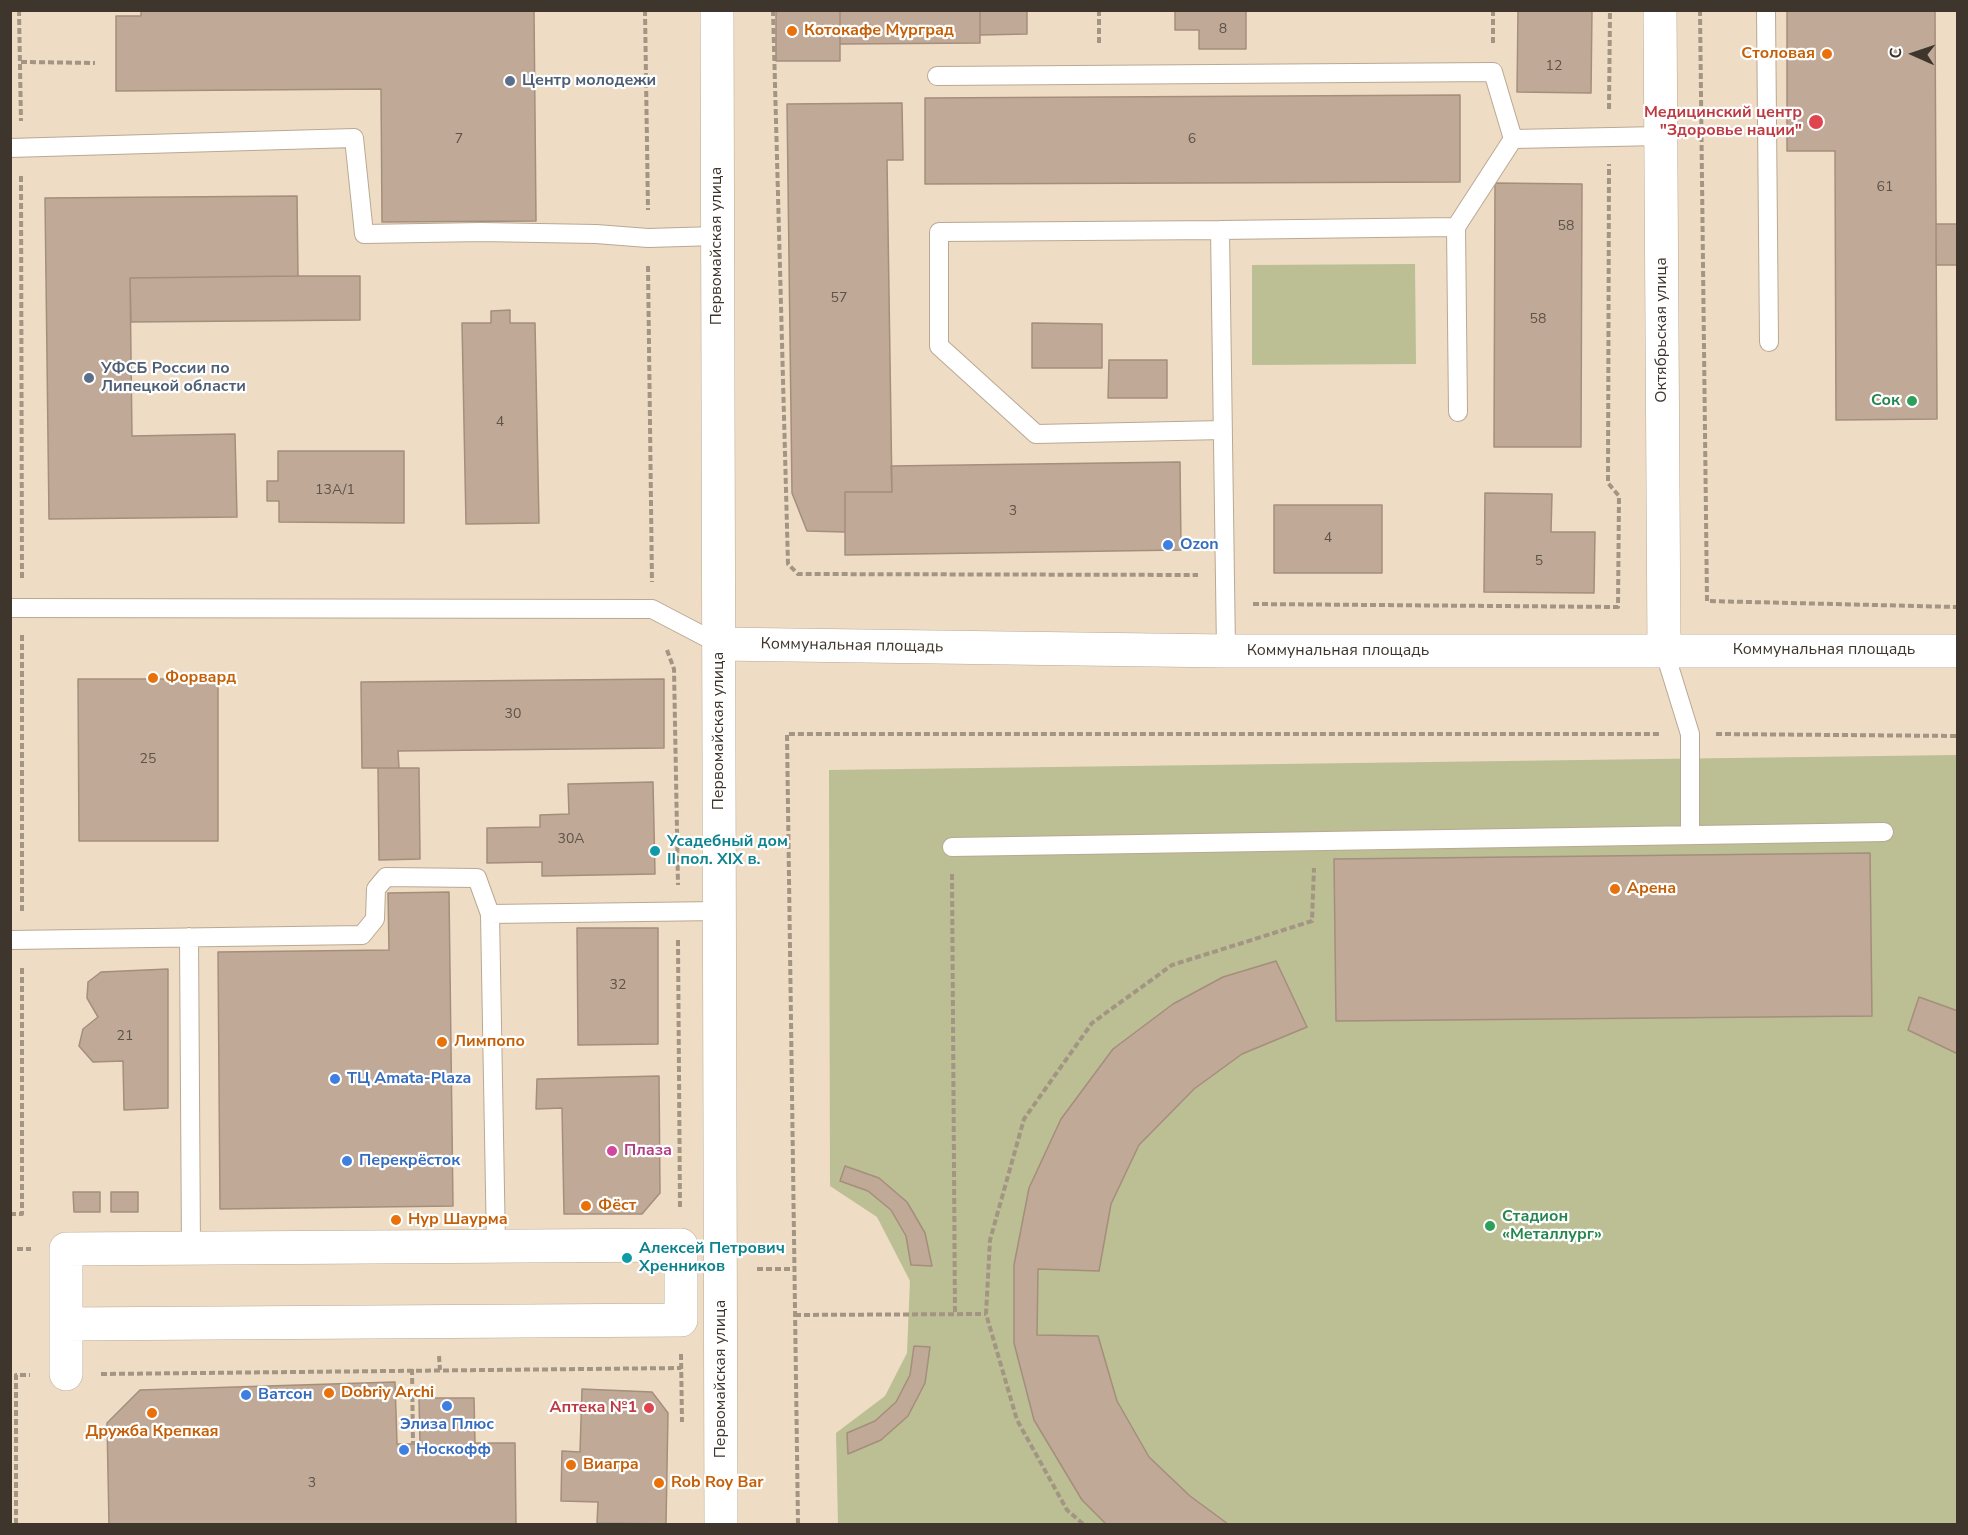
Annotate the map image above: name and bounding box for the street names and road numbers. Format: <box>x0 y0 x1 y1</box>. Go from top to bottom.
street label: Первомайская улица <box>707 167 727 325</box>
street label: Октябрьская улица <box>1652 257 1672 403</box>
street label: Коммунальная площадь <box>761 635 943 657</box>
street label: Коммунальная площадь <box>1733 640 1915 660</box>
street label: Коммунальная площадь <box>1247 641 1429 661</box>
street label: Первомайская улица <box>709 652 729 810</box>
street label: Первомайская улица <box>711 1300 731 1458</box>

